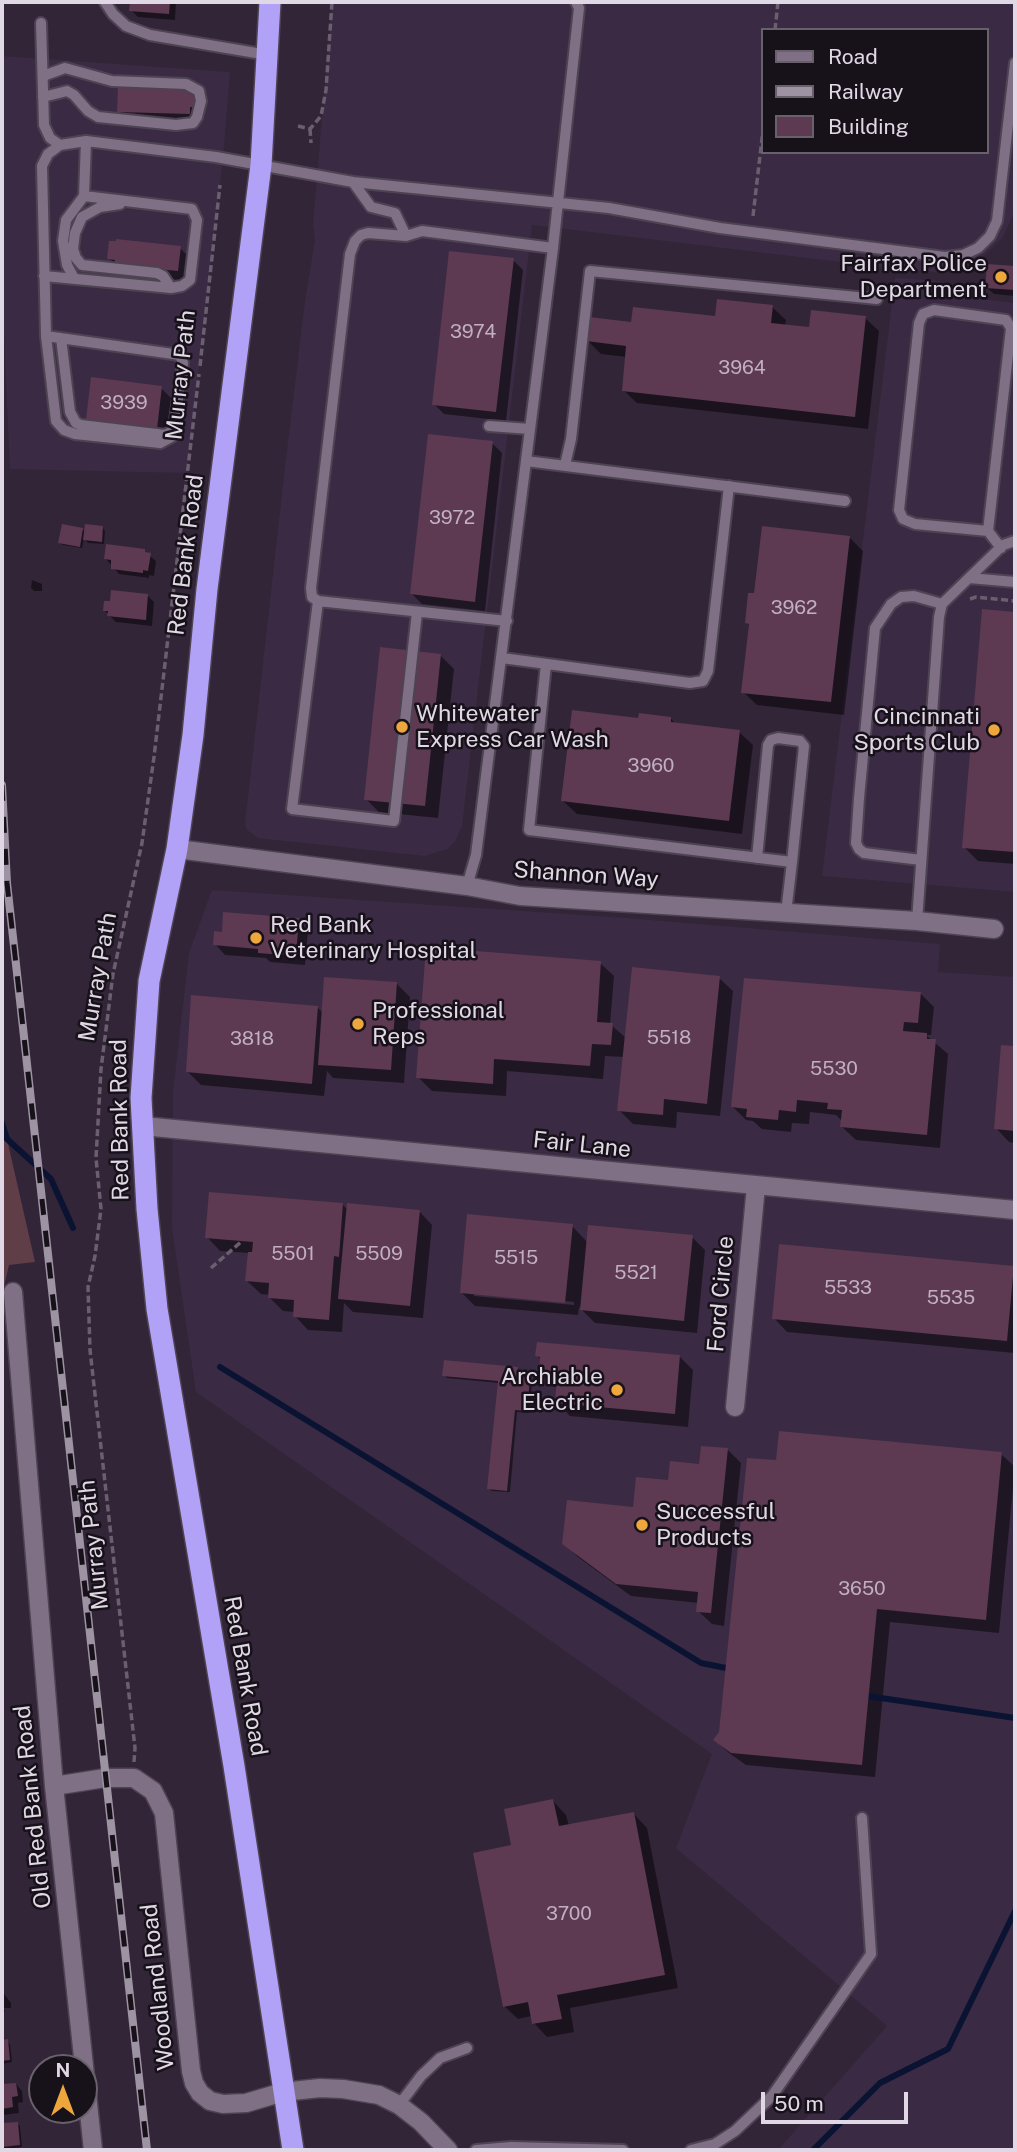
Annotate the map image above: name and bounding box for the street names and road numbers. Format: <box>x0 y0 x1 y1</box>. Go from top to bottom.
street label: Murray Path <box>160 309 202 441</box>
street label: Red Bank Road <box>162 473 210 637</box>
street label: Shannon Way <box>513 856 659 894</box>
street label: Murray Path <box>73 910 123 1044</box>
street label: Red Bank Road <box>105 1039 135 1201</box>
street label: Fair Lane <box>532 1126 632 1164</box>
street label: Ford Circle <box>702 1235 740 1353</box>
street label: Murray Path <box>73 1479 115 1611</box>
street label: Red Bank Road <box>217 1594 273 1758</box>
street label: Old Red Bank Road <box>9 1704 57 1910</box>
street label: Woodland Road <box>136 1902 180 2072</box>

